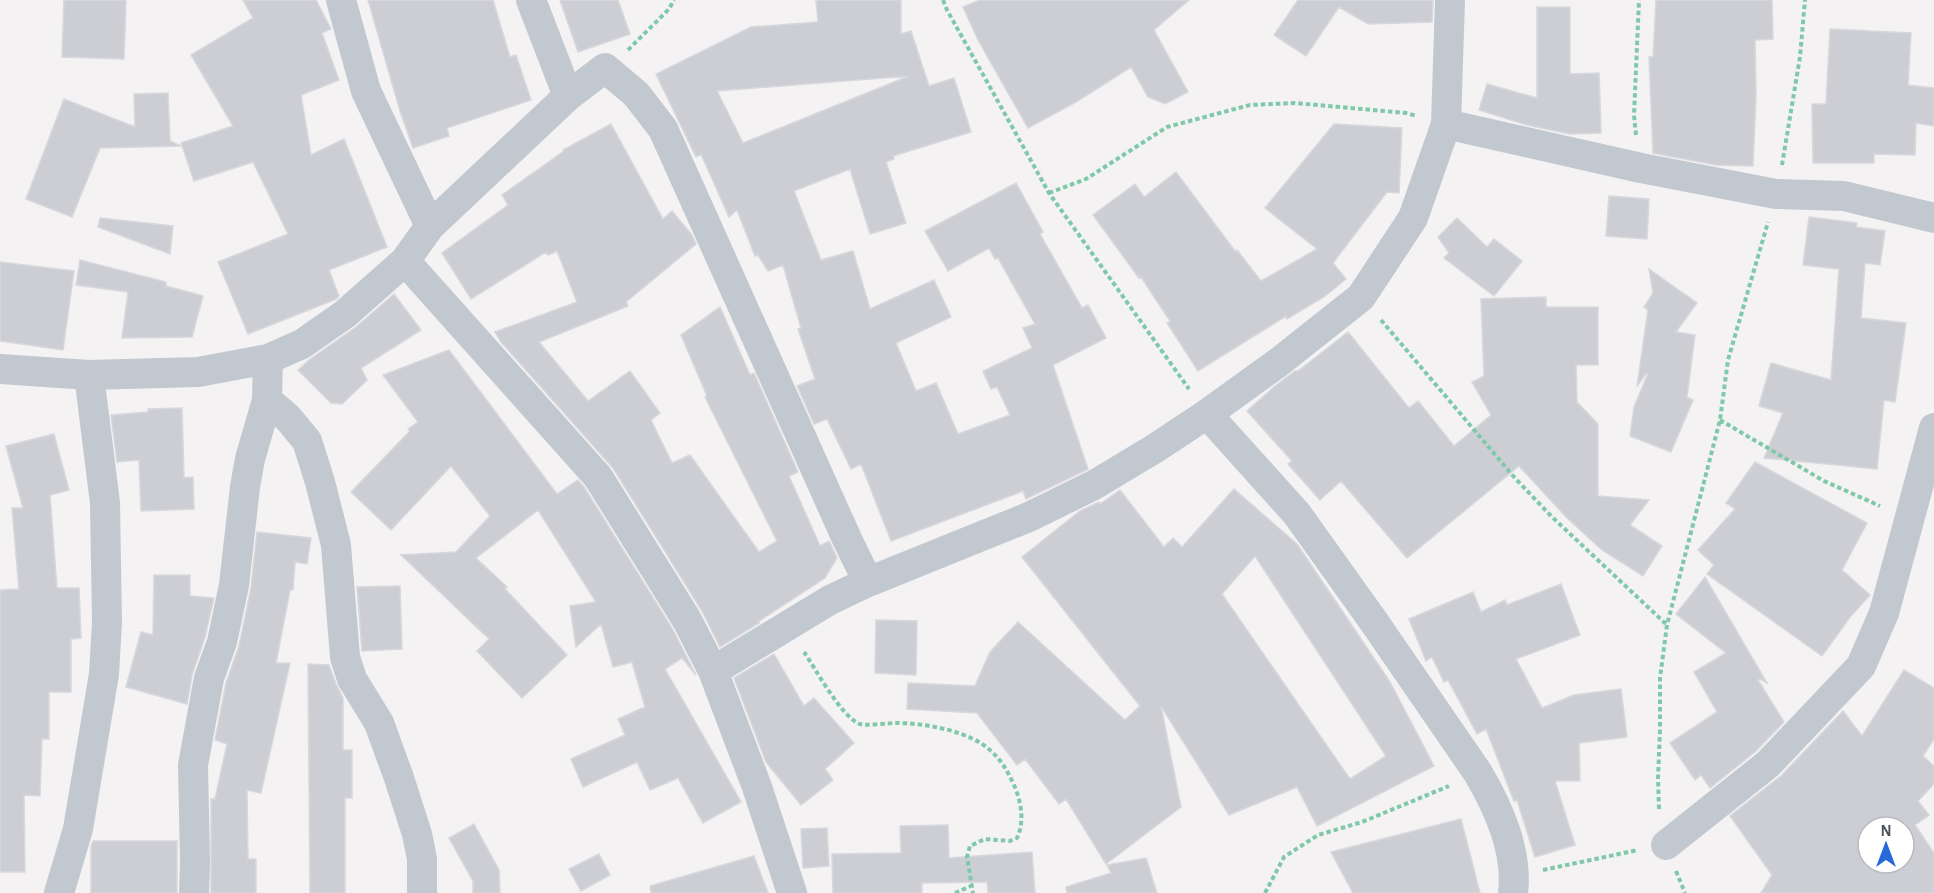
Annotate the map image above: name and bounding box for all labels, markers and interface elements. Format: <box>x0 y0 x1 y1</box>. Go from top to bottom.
north arrow <box>1856 815 1916 875</box>
text: N <box>1880 823 1892 839</box>

